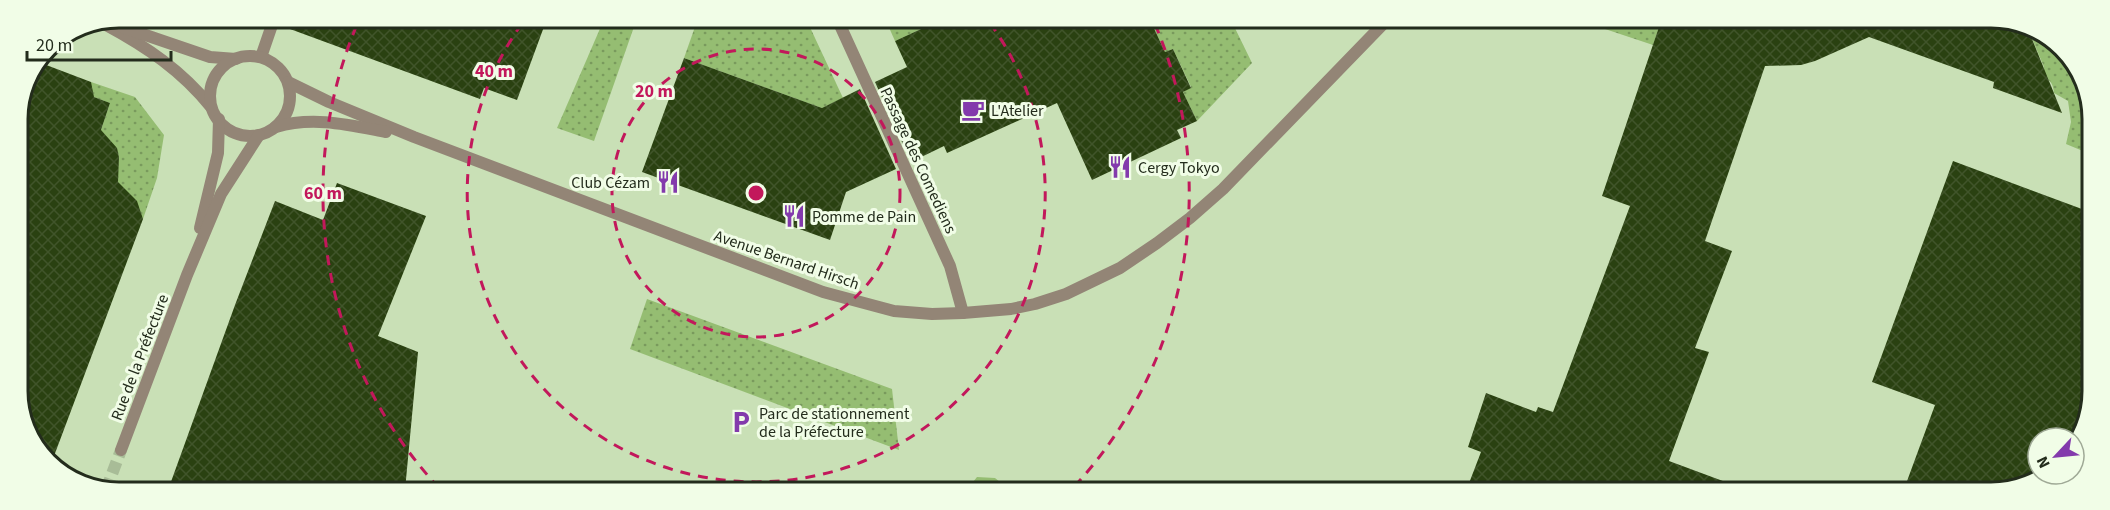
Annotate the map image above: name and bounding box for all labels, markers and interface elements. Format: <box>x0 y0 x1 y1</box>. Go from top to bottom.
scale bar <box>27 24 171 62</box>
text: 20 m <box>36 33 72 58</box>
text: 40 m <box>475 59 513 84</box>
text: 20 m <box>635 79 673 104</box>
street label: Passage des Comediens <box>875 84 962 237</box>
cafe icon: L'Atelier <box>960 97 986 123</box>
place label: L'Atelier <box>991 100 1044 122</box>
restaurant icon: Cergy Tokyo <box>1107 154 1133 180</box>
place label: Cergy Tokyo <box>1138 157 1220 179</box>
restaurant icon: Club Cézam <box>655 169 681 195</box>
place label: Club Cézam <box>571 172 650 194</box>
text: 60 m <box>304 181 342 206</box>
centre of rings <box>746 183 766 203</box>
restaurant icon: Pomme de Pain <box>781 203 807 229</box>
place label: Pomme de Pain <box>812 206 916 228</box>
street label: Avenue Bernard Hirsch <box>711 225 862 295</box>
street label: Rue de la Préfecture <box>106 291 174 424</box>
place label: Parc de stationnement de la Préfecture <box>759 403 910 443</box>
parking icon: Parc de stationnement de la Préfecture <box>728 409 754 435</box>
north arrow <box>2026 426 2086 486</box>
text: N <box>2031 453 2056 472</box>

